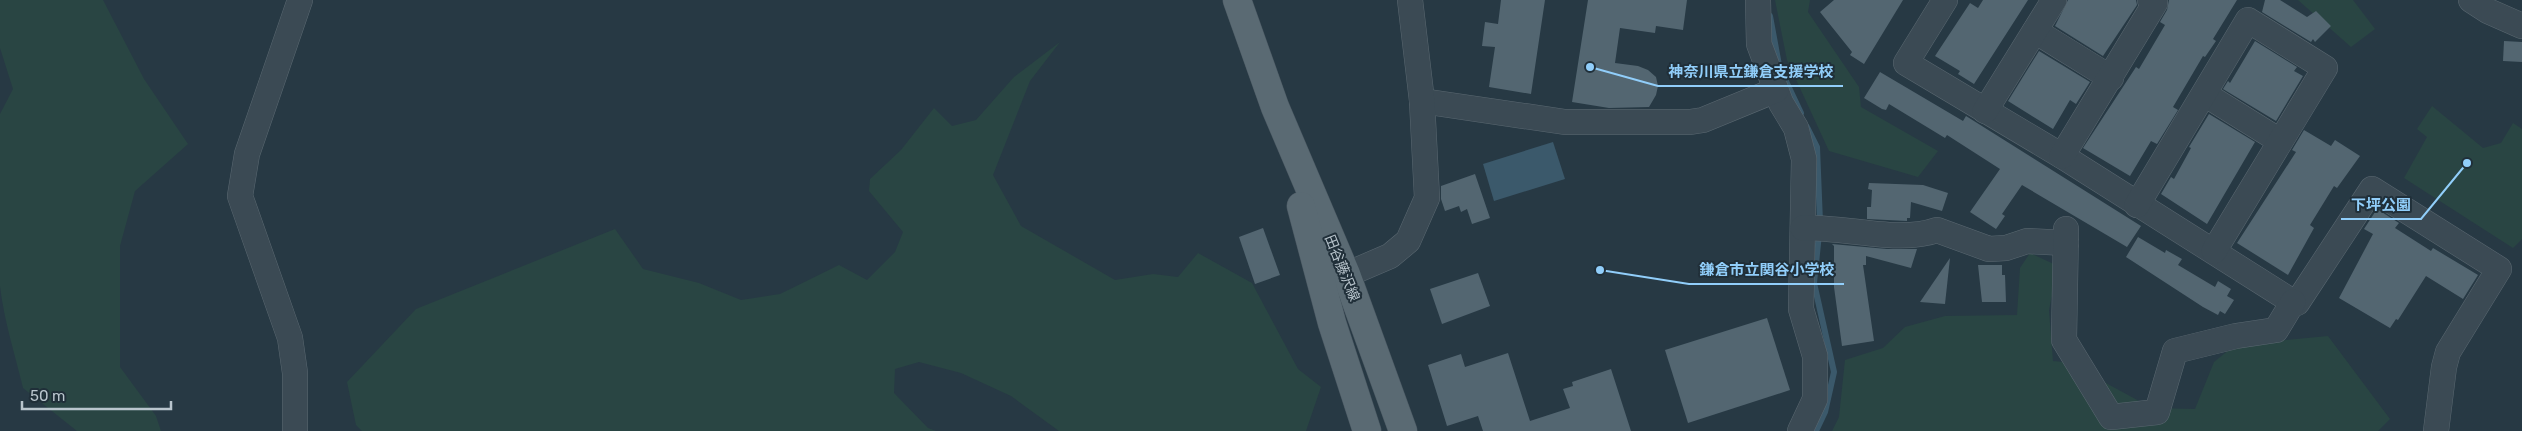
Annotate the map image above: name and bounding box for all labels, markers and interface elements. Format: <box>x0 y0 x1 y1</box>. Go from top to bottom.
callout: 神奈川県立鎌倉支援学校 <box>1658 56 1843 86</box>
text: 神奈川県立鎌倉支援学校 <box>1667 63 1834 81</box>
callout: 下坪公園 <box>2341 189 2421 219</box>
text: 下坪公園 <box>2351 196 2411 214</box>
street label: 田谷藤沢線 <box>1321 232 1363 304</box>
callout: 鎌倉市立関谷小学校 <box>1689 254 1844 284</box>
text: 鎌倉市立関谷小学校 <box>1698 261 1835 279</box>
scale bar <box>22 378 171 410</box>
text: 50 m <box>30 387 65 405</box>

